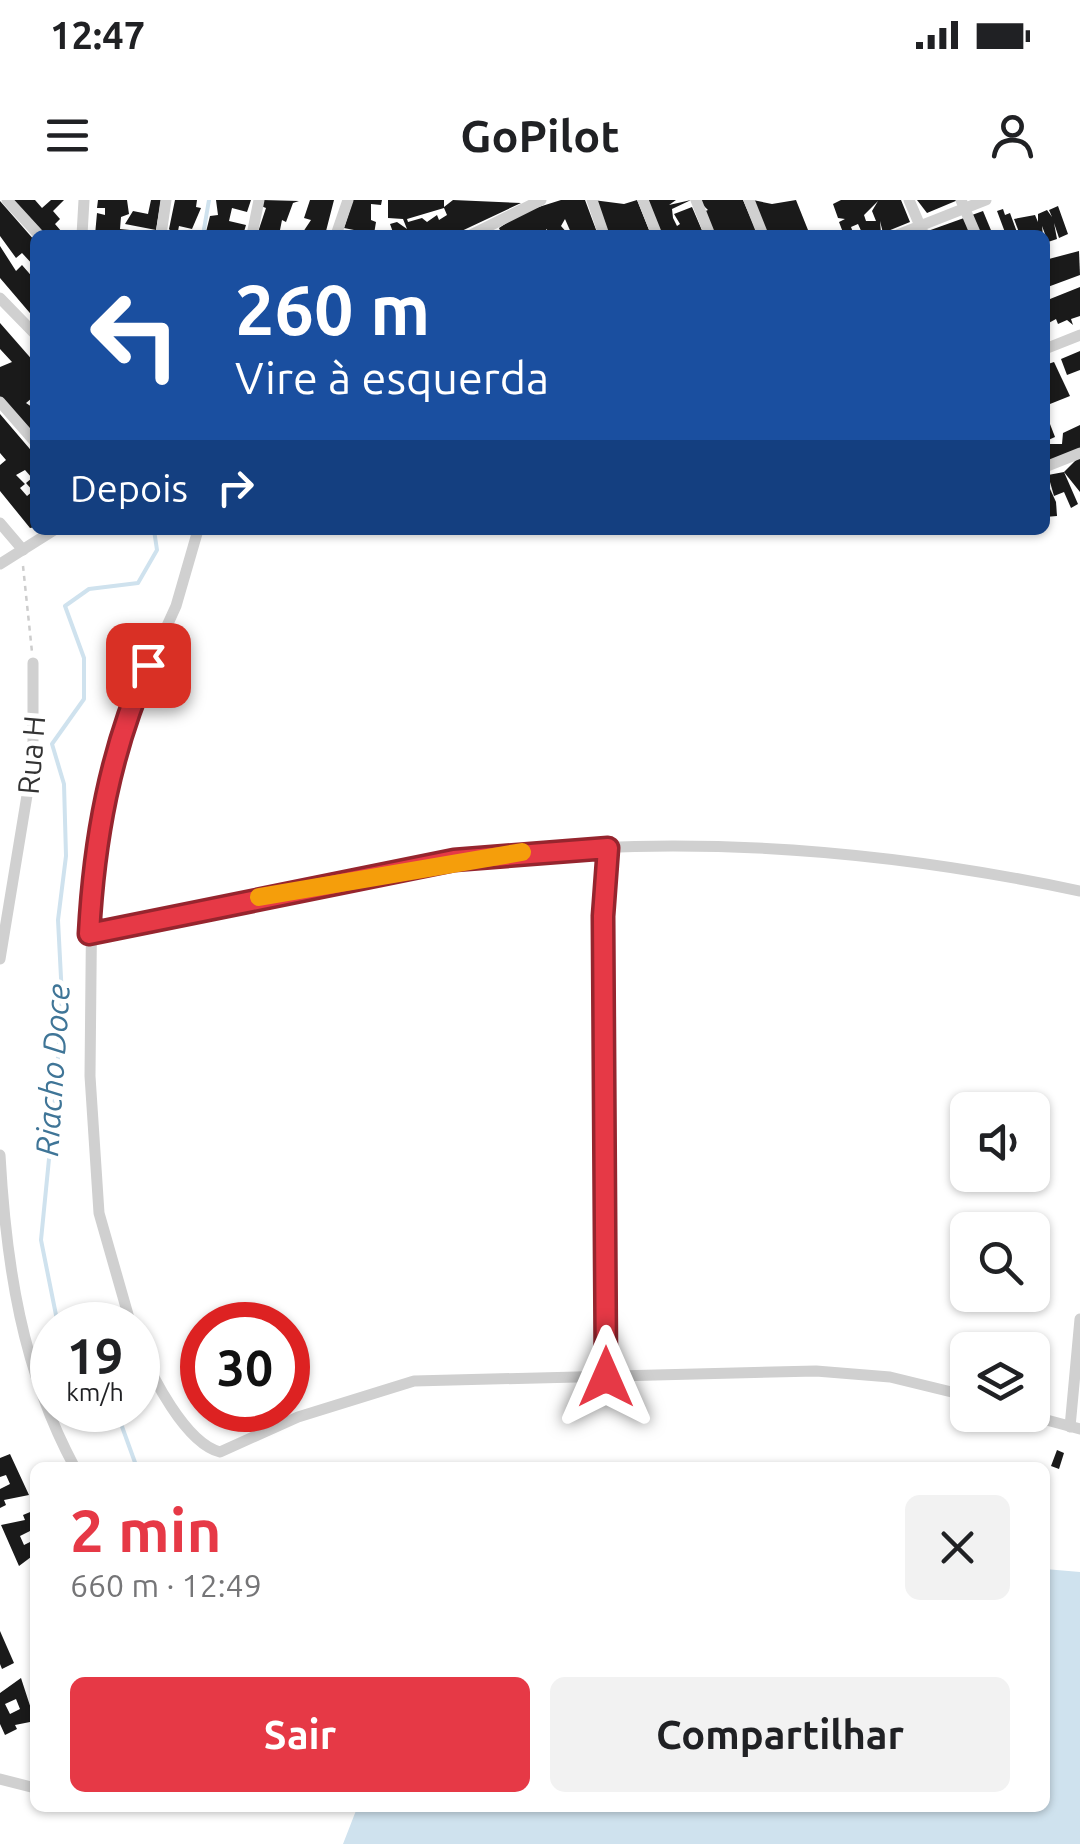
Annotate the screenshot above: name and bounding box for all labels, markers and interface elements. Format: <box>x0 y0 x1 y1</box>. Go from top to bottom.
text: 12:47 <box>50 14 145 56</box>
icon: menu <box>40 108 95 163</box>
icon: person <box>985 108 1040 163</box>
text: GoPilot <box>460 110 620 161</box>
icon: left <box>70 270 200 400</box>
text: 260 m <box>235 270 430 348</box>
text: Vire à esquerda <box>235 352 549 403</box>
icon: right <box>208 460 263 515</box>
text: Depois <box>70 467 188 509</box>
pin <box>106 623 191 708</box>
icon: arrive <box>121 638 176 693</box>
street label: Rua H <box>11 714 51 796</box>
water label: Riacho Doce <box>28 983 76 1157</box>
map controls <box>950 1092 1050 1432</box>
button: sound <box>950 1092 1050 1192</box>
button: search <box>950 1212 1050 1312</box>
speed limit sign: 30 <box>180 1302 310 1432</box>
position arrow <box>554 1325 658 1429</box>
text: 19 <box>67 1327 123 1383</box>
button: layers <box>950 1332 1050 1432</box>
text: km/h <box>66 1378 124 1406</box>
button: close <box>905 1495 1010 1600</box>
text: 2 min <box>70 1496 222 1563</box>
text: 660 m · 12:49 <box>70 1567 262 1603</box>
button: Sair <box>70 1677 530 1792</box>
button: Compartilhar <box>550 1677 1010 1792</box>

